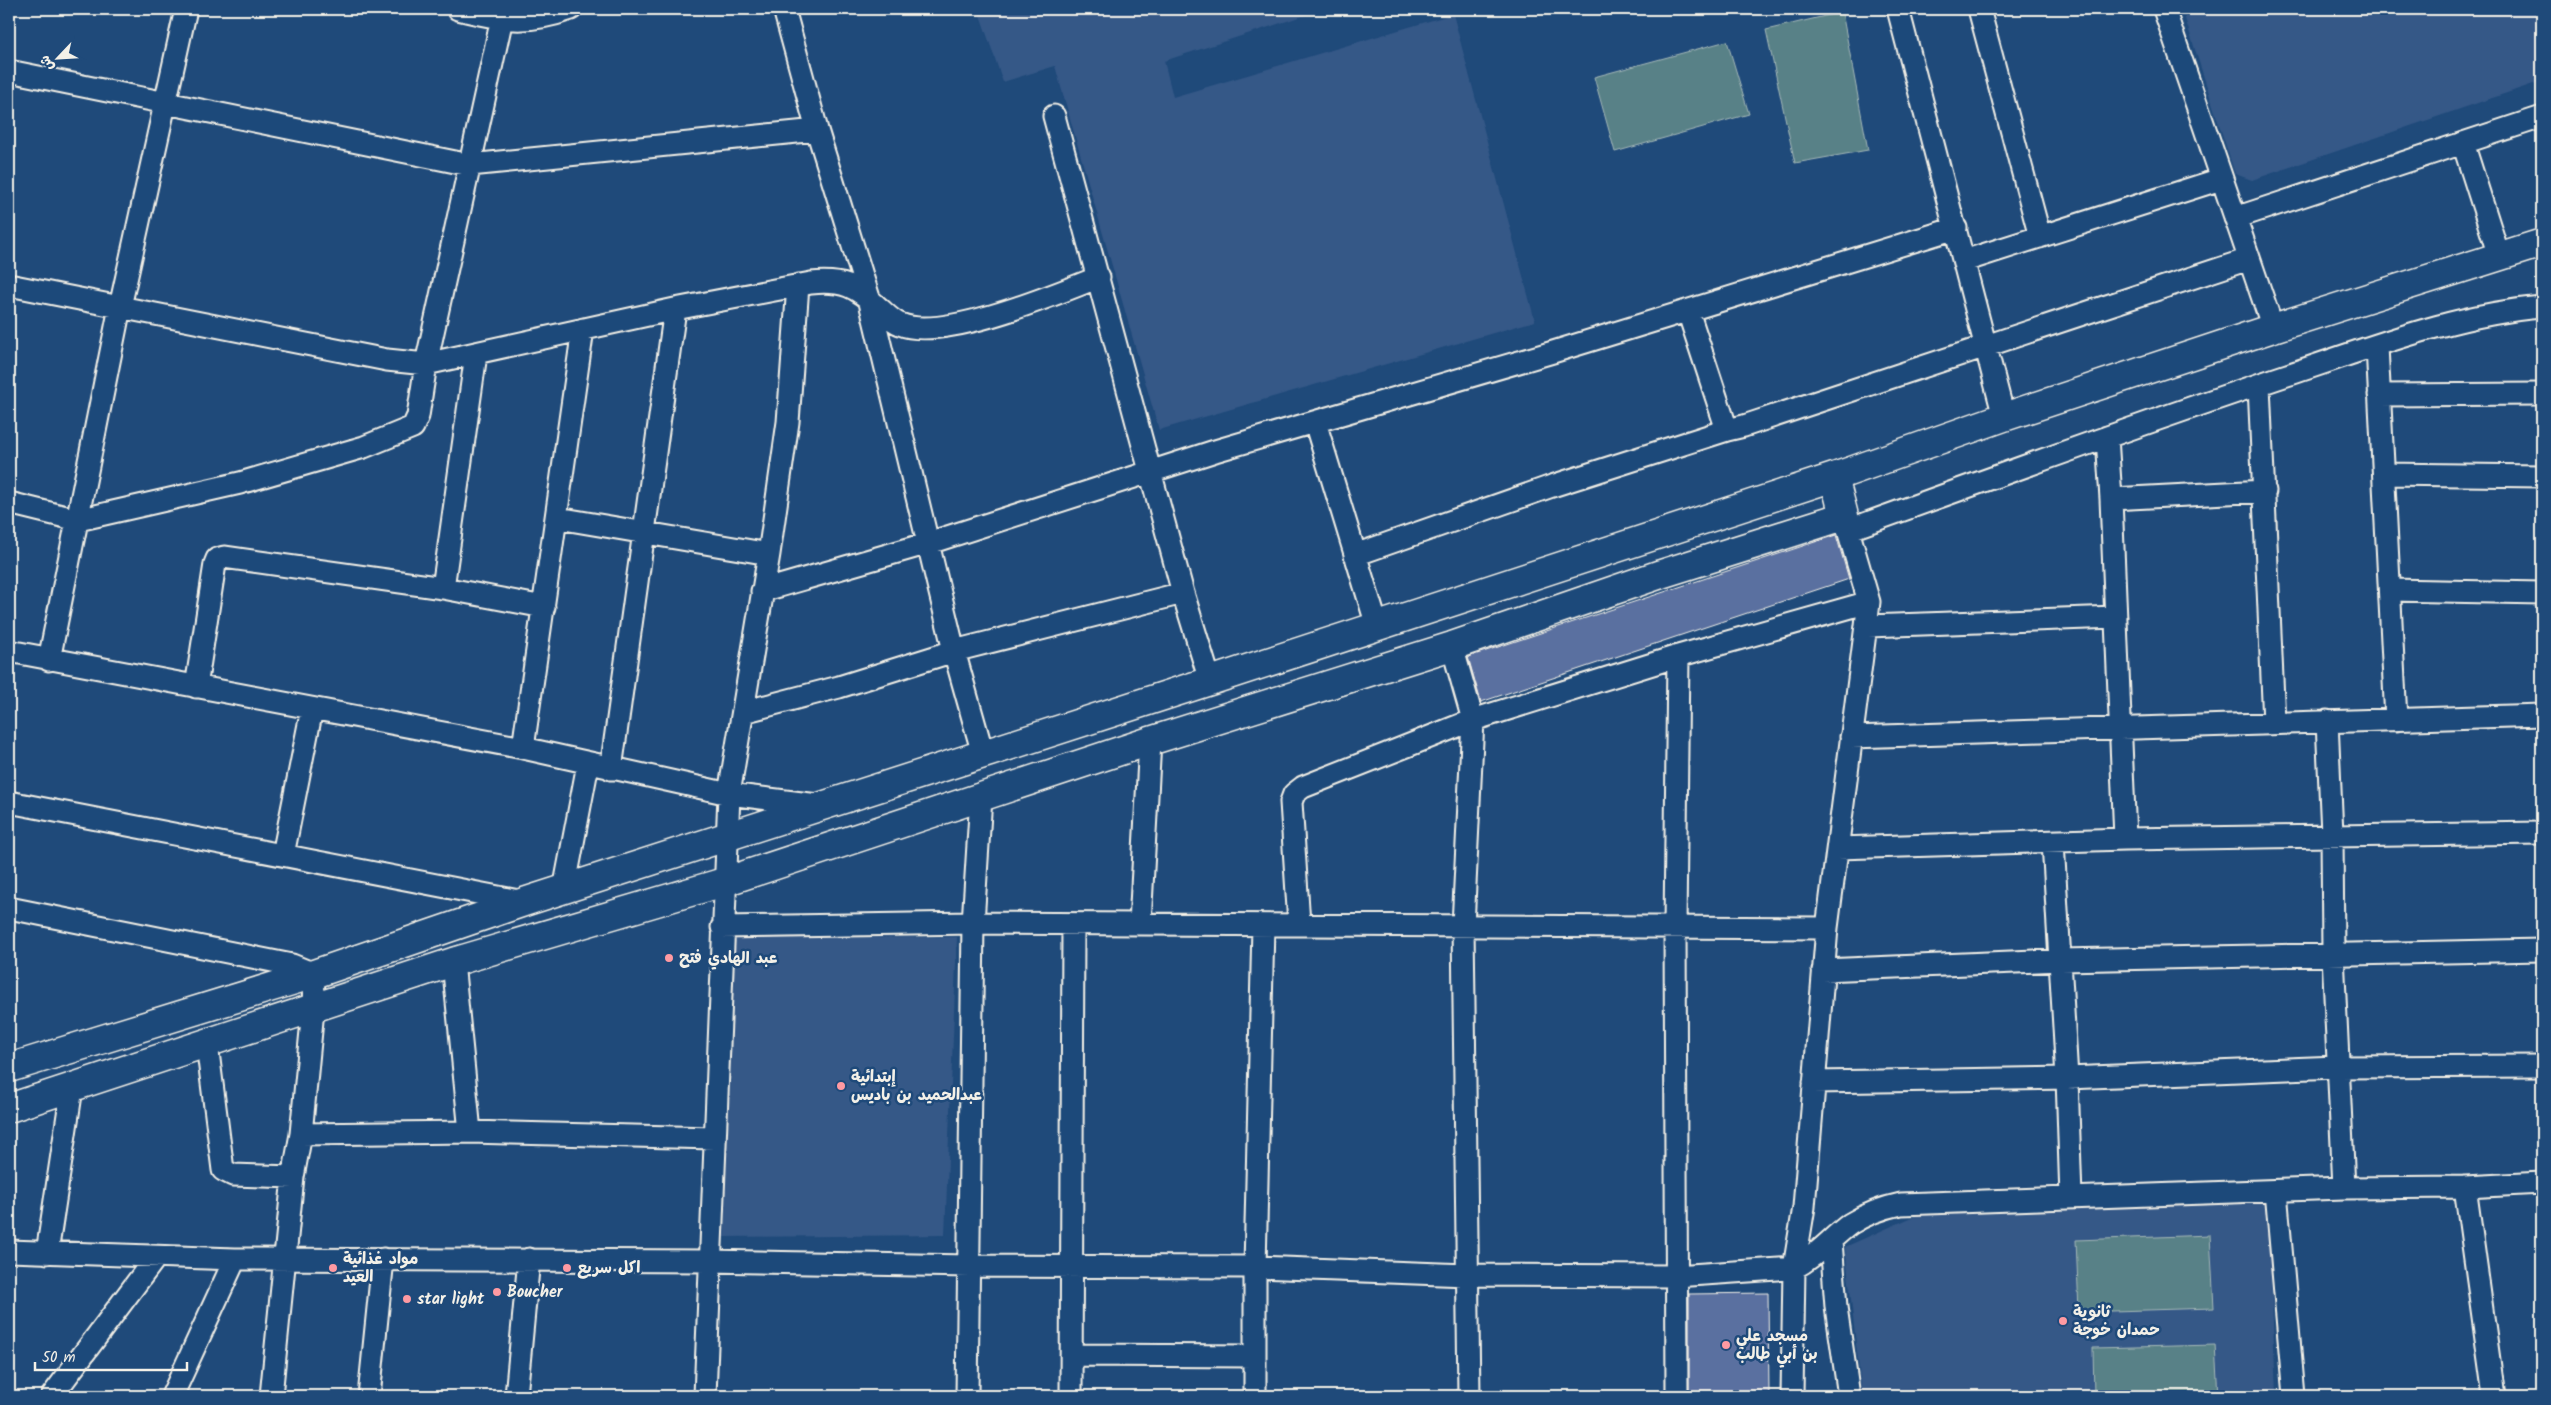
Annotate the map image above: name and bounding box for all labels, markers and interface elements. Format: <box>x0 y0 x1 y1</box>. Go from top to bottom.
north arrow <box>32 32 82 82</box>
text: ش <box>34 51 60 75</box>
place label: عبد الهادي فتح <box>679 946 778 971</box>
marker: عبد الهادي فتح <box>663 952 675 964</box>
place label: إبتدائية عبدالحميد بن باديس <box>851 1065 982 1108</box>
marker: إبتدائية عبدالحميد بن باديس <box>835 1080 847 1092</box>
place label: مواد غذائية العيد <box>343 1247 418 1290</box>
place label: اكل سريع <box>577 1256 640 1281</box>
marker: مواد غذائية العيد <box>327 1262 339 1274</box>
marker: اكل سريع <box>561 1262 573 1274</box>
place label: Boucher <box>507 1280 564 1305</box>
marker: Boucher <box>491 1286 503 1298</box>
place label: star light <box>417 1287 485 1312</box>
marker: star light <box>401 1293 413 1305</box>
place label: ثانوية حمدان خوجة <box>2073 1300 2160 1343</box>
marker: ثانوية حمدان خوجة <box>2057 1315 2069 1327</box>
place label: مسجد علي بن أبي طالب <box>1736 1324 1818 1368</box>
marker: مسجد علي بن أبي طالب <box>1720 1339 1732 1351</box>
scale bar <box>35 1340 188 1372</box>
text: 50 m <box>42 1346 76 1370</box>

